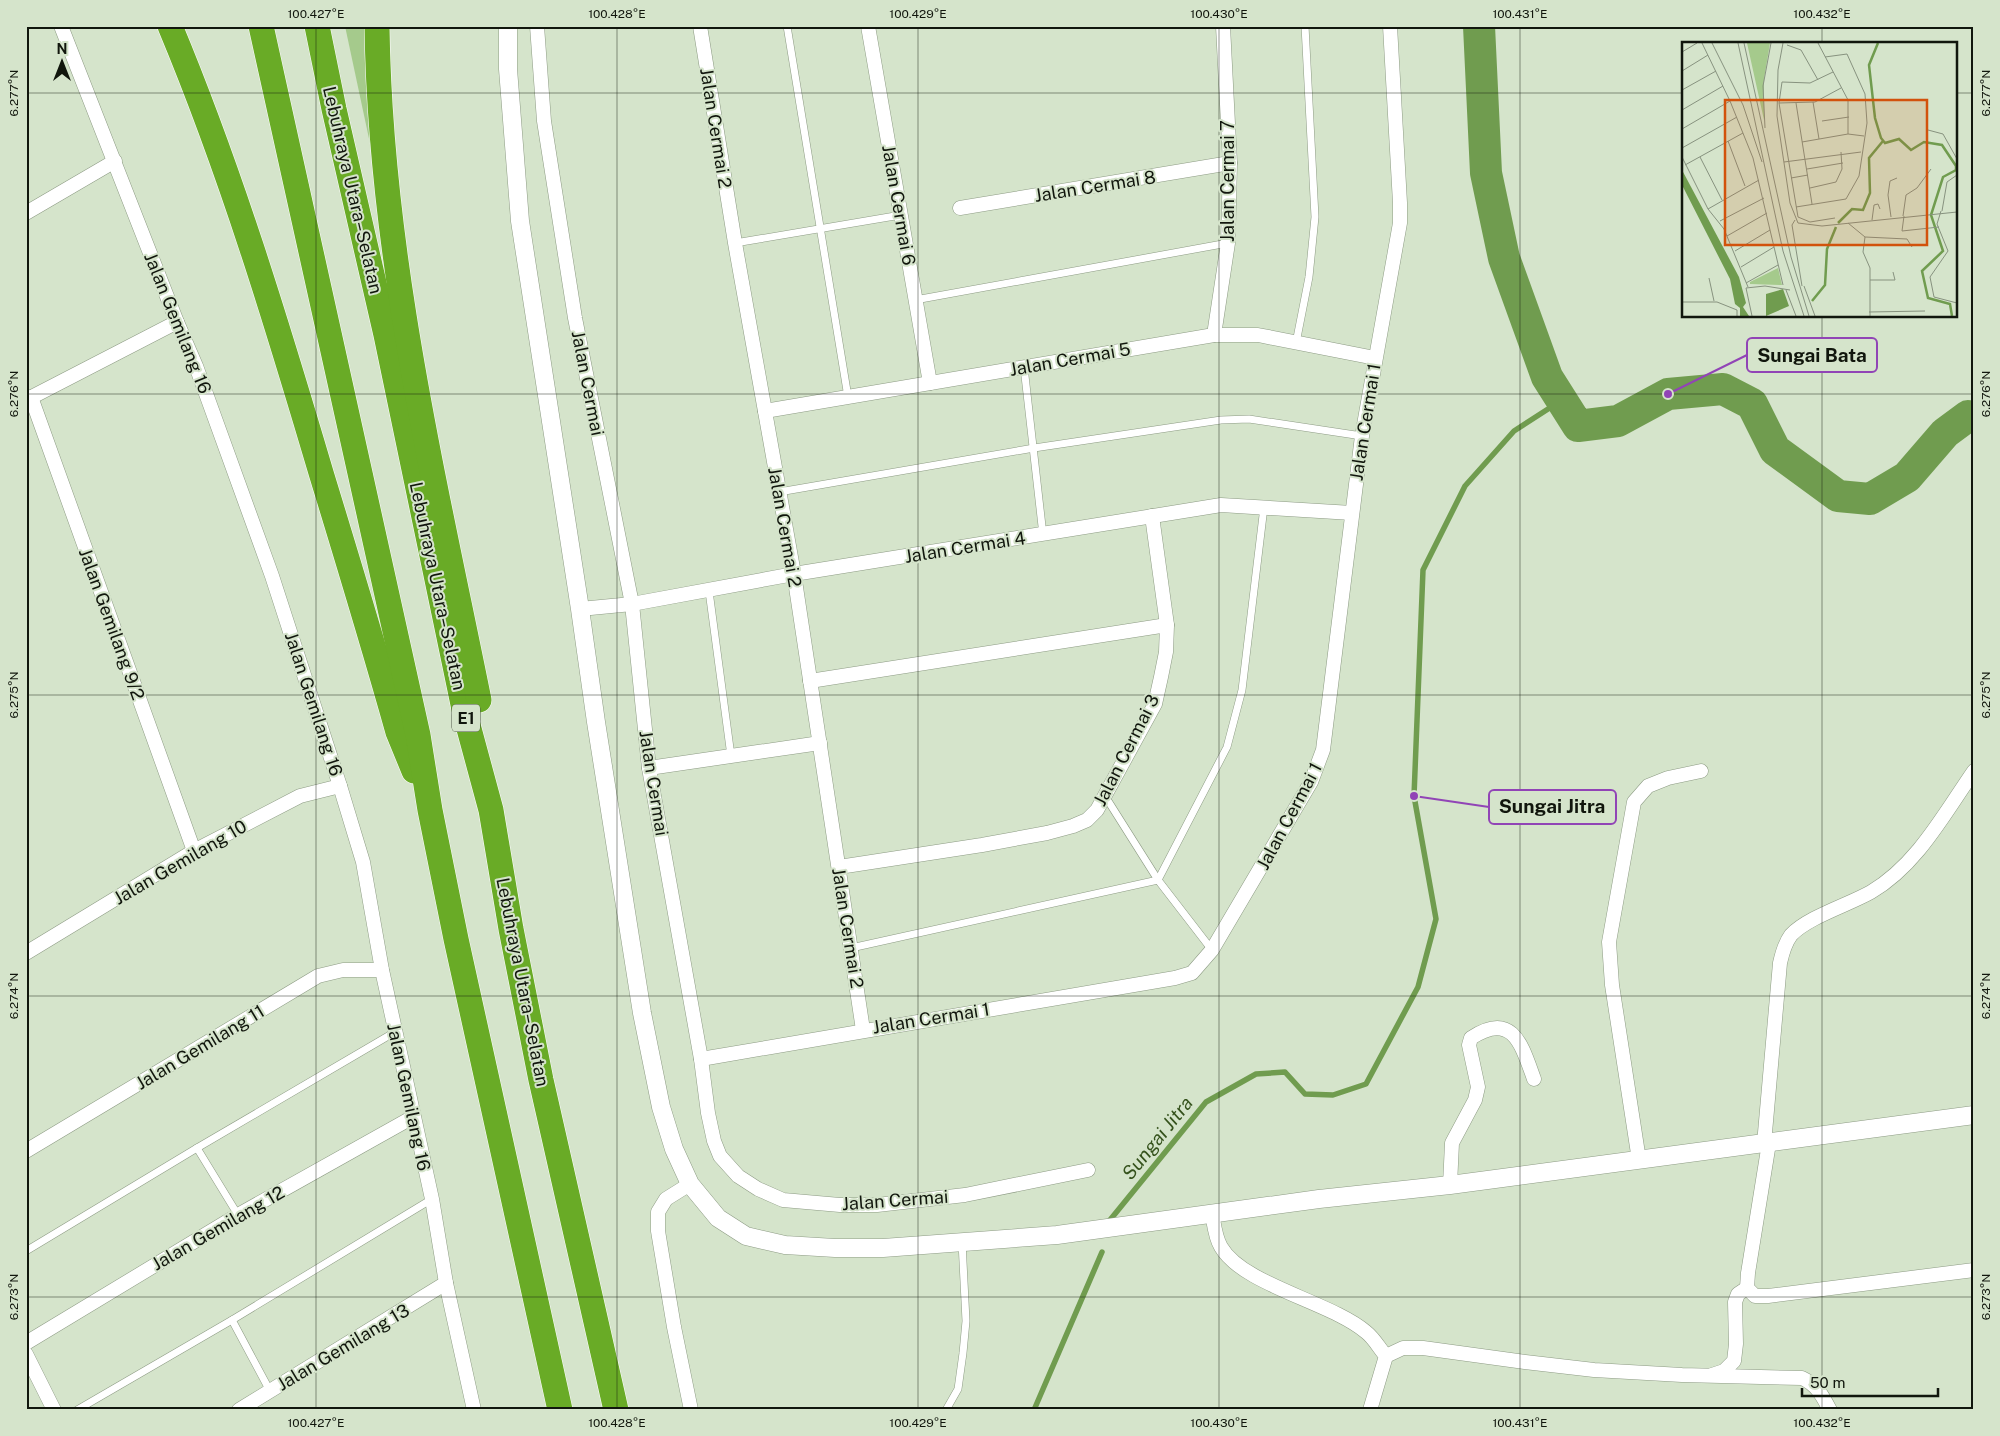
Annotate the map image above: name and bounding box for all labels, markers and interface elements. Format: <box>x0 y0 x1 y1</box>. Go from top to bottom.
text: 100.427°E <box>287 7 345 21</box>
text: 100.428°E <box>588 7 646 21</box>
text: 100.429°E <box>889 7 947 21</box>
text: 100.430°E <box>1190 7 1248 21</box>
text: 100.431°E <box>1492 7 1548 21</box>
text: 100.432°E <box>1793 7 1851 21</box>
north arrow <box>38 38 88 88</box>
text: N <box>57 41 67 57</box>
inset map <box>1682 42 1958 318</box>
street label: Jalan Cermai 2 <box>696 66 736 190</box>
text: 6.277°N <box>7 70 21 116</box>
text: 6.277°N <box>1979 70 1993 116</box>
street label: Lebuhraya Utara–Selatan <box>319 84 387 296</box>
street label: Jalan Cermai 7 <box>1217 120 1238 242</box>
street label: Jalan Cermai 6 <box>878 143 920 267</box>
street label: Jalan Cermai 8 <box>1033 166 1157 206</box>
street label: Jalan Gemilang 16 <box>140 249 216 397</box>
street label: Jalan Cermai <box>568 329 608 437</box>
street label: Jalan Cermai 5 <box>1008 338 1132 380</box>
callout: Sungai Bata <box>1747 338 1877 372</box>
text: Sungai Bata <box>1757 344 1867 366</box>
street label: Jalan Cermai 1 <box>1345 362 1385 482</box>
text: 6.276°N <box>7 371 21 417</box>
text: 6.276°N <box>1979 371 1993 417</box>
street label: Jalan Cermai 2 <box>764 465 806 589</box>
street label: Lebuhraya Utara–Selatan <box>406 480 470 692</box>
street label: Jalan Cermai 4 <box>903 527 1027 567</box>
street label: Jalan Gemilang 9/2 <box>75 545 149 703</box>
street label: Jalan Gemilang 16 <box>281 629 347 779</box>
text: 6.275°N <box>7 671 21 719</box>
text: 6.275°N <box>1979 671 1993 719</box>
street label: Jalan Cermai 3 <box>1089 691 1163 809</box>
road number: E1 <box>452 704 480 731</box>
street label: Jalan Cermai <box>635 729 673 837</box>
street label: Jalan Cermai 1 <box>1252 759 1326 873</box>
callout: Sungai Jitra <box>1489 790 1616 824</box>
text: Sungai Jitra <box>1499 795 1605 817</box>
street label: Jalan Gemilang 10 <box>110 815 250 909</box>
street label: Jalan Cermai 2 <box>828 866 868 990</box>
street label: Lebuhraya Utara–Selatan <box>492 876 554 1088</box>
text: 6.274°N <box>7 973 21 1019</box>
text: 6.274°N <box>1979 973 1993 1019</box>
street label: Jalan Cermai 1 <box>871 998 991 1038</box>
street label: Jalan Gemilang 11 <box>132 1000 268 1094</box>
street label: Jalan Gemilang 16 <box>383 1021 435 1173</box>
water label: Sungai Jitra <box>1117 1092 1197 1184</box>
street label: Jalan Gemilang 12 <box>148 1181 288 1275</box>
street label: Jalan Cermai <box>841 1186 949 1214</box>
text: 6.273°N <box>7 1274 21 1320</box>
text: 6.273°N <box>1979 1274 1993 1320</box>
street label: Jalan Gemilang 13 <box>273 1299 413 1395</box>
scale bar <box>1802 1366 1939 1398</box>
text: 50 m <box>1810 1374 1845 1391</box>
text: 100.427°E <box>287 1416 345 1430</box>
text: 100.428°E <box>588 1416 646 1430</box>
text: 100.429°E <box>889 1416 947 1430</box>
text: 100.430°E <box>1190 1416 1248 1430</box>
text: 100.431°E <box>1492 1416 1548 1430</box>
text: 100.432°E <box>1793 1416 1851 1430</box>

